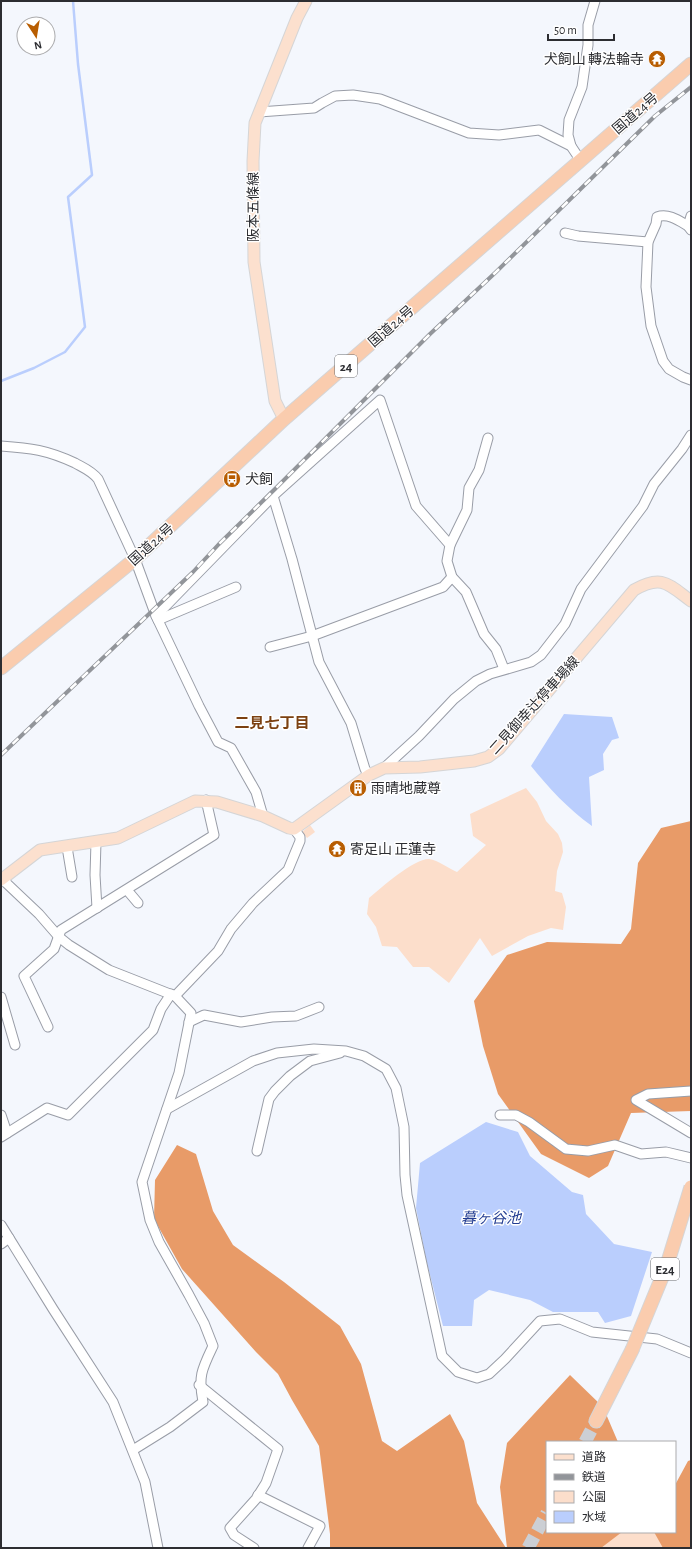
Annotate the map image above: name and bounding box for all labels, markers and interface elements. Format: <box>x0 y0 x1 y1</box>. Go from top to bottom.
north arrow <box>16 16 56 56</box>
scale bar <box>548 16 614 42</box>
text: 50 m <box>554 24 577 36</box>
text: N <box>33 39 43 51</box>
temple icon: 犬飼山 轉法輪寺 <box>647 49 667 69</box>
place label: 犬飼山 轉法輪寺 <box>544 51 644 67</box>
street label: 国道24号 <box>610 90 661 137</box>
street label: 阪本五條線 <box>246 172 261 242</box>
street label: 国道24号 <box>366 303 417 350</box>
road number: 24 <box>335 355 357 377</box>
bus stop icon: 犬飼 <box>222 469 242 489</box>
place label: 犬飼 <box>245 472 273 487</box>
street label: 国道24号 <box>126 520 177 568</box>
street label: 二見御幸辻停車場線 <box>487 653 582 757</box>
district label: 二見七丁目 <box>234 716 310 731</box>
building icon: 雨晴地蔵尊 <box>348 778 368 798</box>
place label: 雨晴地蔵尊 <box>371 781 441 796</box>
temple icon: 寄足山 正蓮寺 <box>327 839 347 859</box>
place label: 寄足山 正蓮寺 <box>350 842 436 857</box>
water label: 暮ヶ谷池 <box>461 1210 523 1226</box>
road number: E24 <box>651 1258 679 1280</box>
legend <box>546 1441 676 1533</box>
text: 道路 <box>582 1450 606 1463</box>
text: 鉄道 <box>582 1470 606 1483</box>
text: 公園 <box>582 1491 606 1503</box>
text: 水域 <box>582 1511 606 1523</box>

